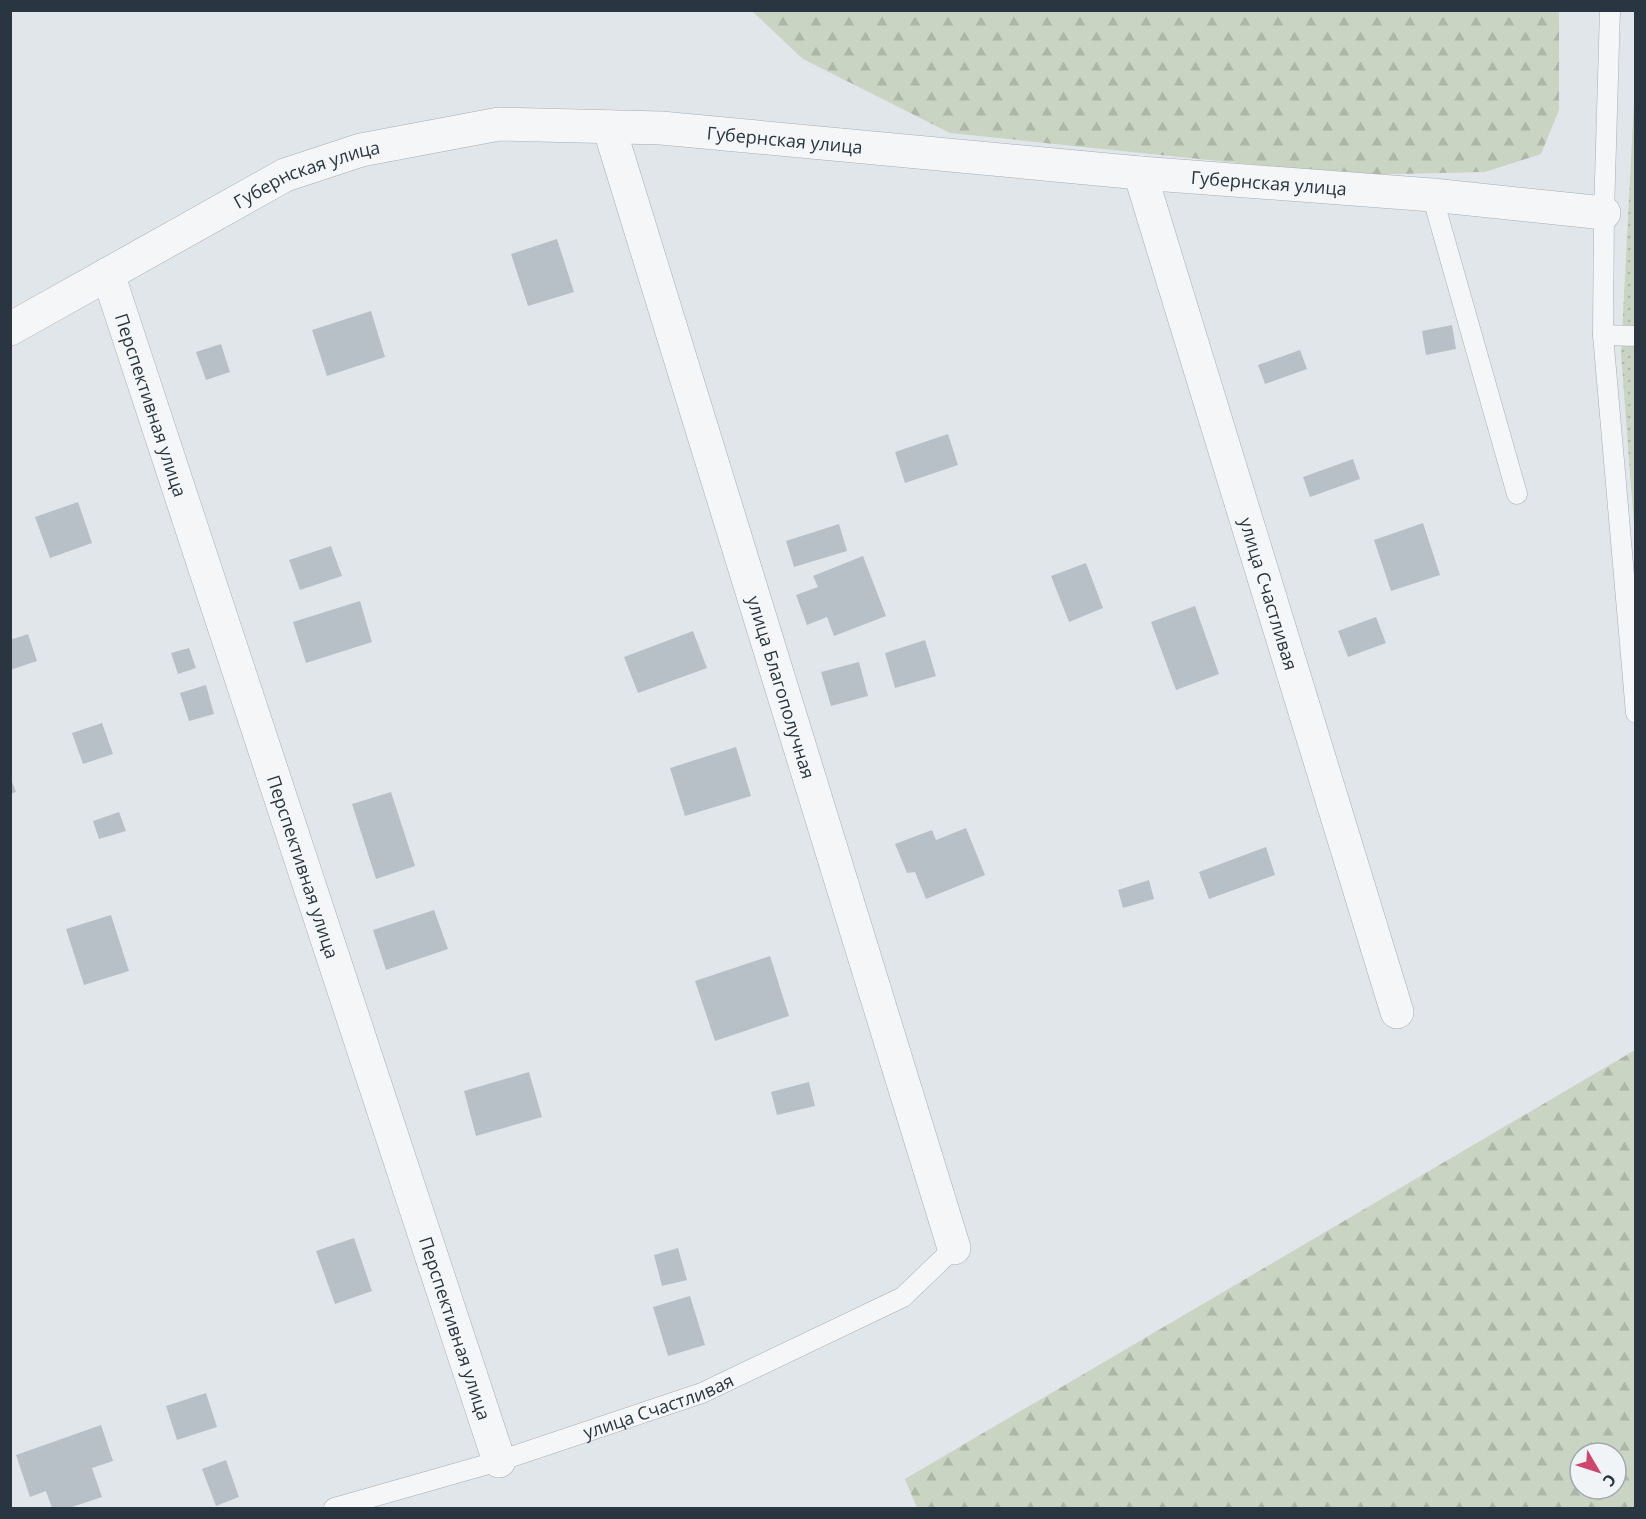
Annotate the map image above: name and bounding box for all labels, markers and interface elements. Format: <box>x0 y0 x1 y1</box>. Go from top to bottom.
street label: Губернская улица <box>706 120 864 159</box>
street label: Губернская улица <box>229 135 382 213</box>
street label: Губернская улица <box>1190 165 1348 201</box>
street label: Перспективная улица <box>110 310 193 500</box>
street label: улица Счастливая <box>1234 515 1304 673</box>
street label: улица Благополучная <box>742 593 821 782</box>
street label: Перспективная улица <box>262 772 345 962</box>
street label: Перспективная улица <box>414 1233 497 1423</box>
street label: улица Счастливая <box>580 1368 737 1444</box>
north arrow <box>1568 1441 1628 1501</box>
text: С <box>1598 1470 1621 1491</box>

